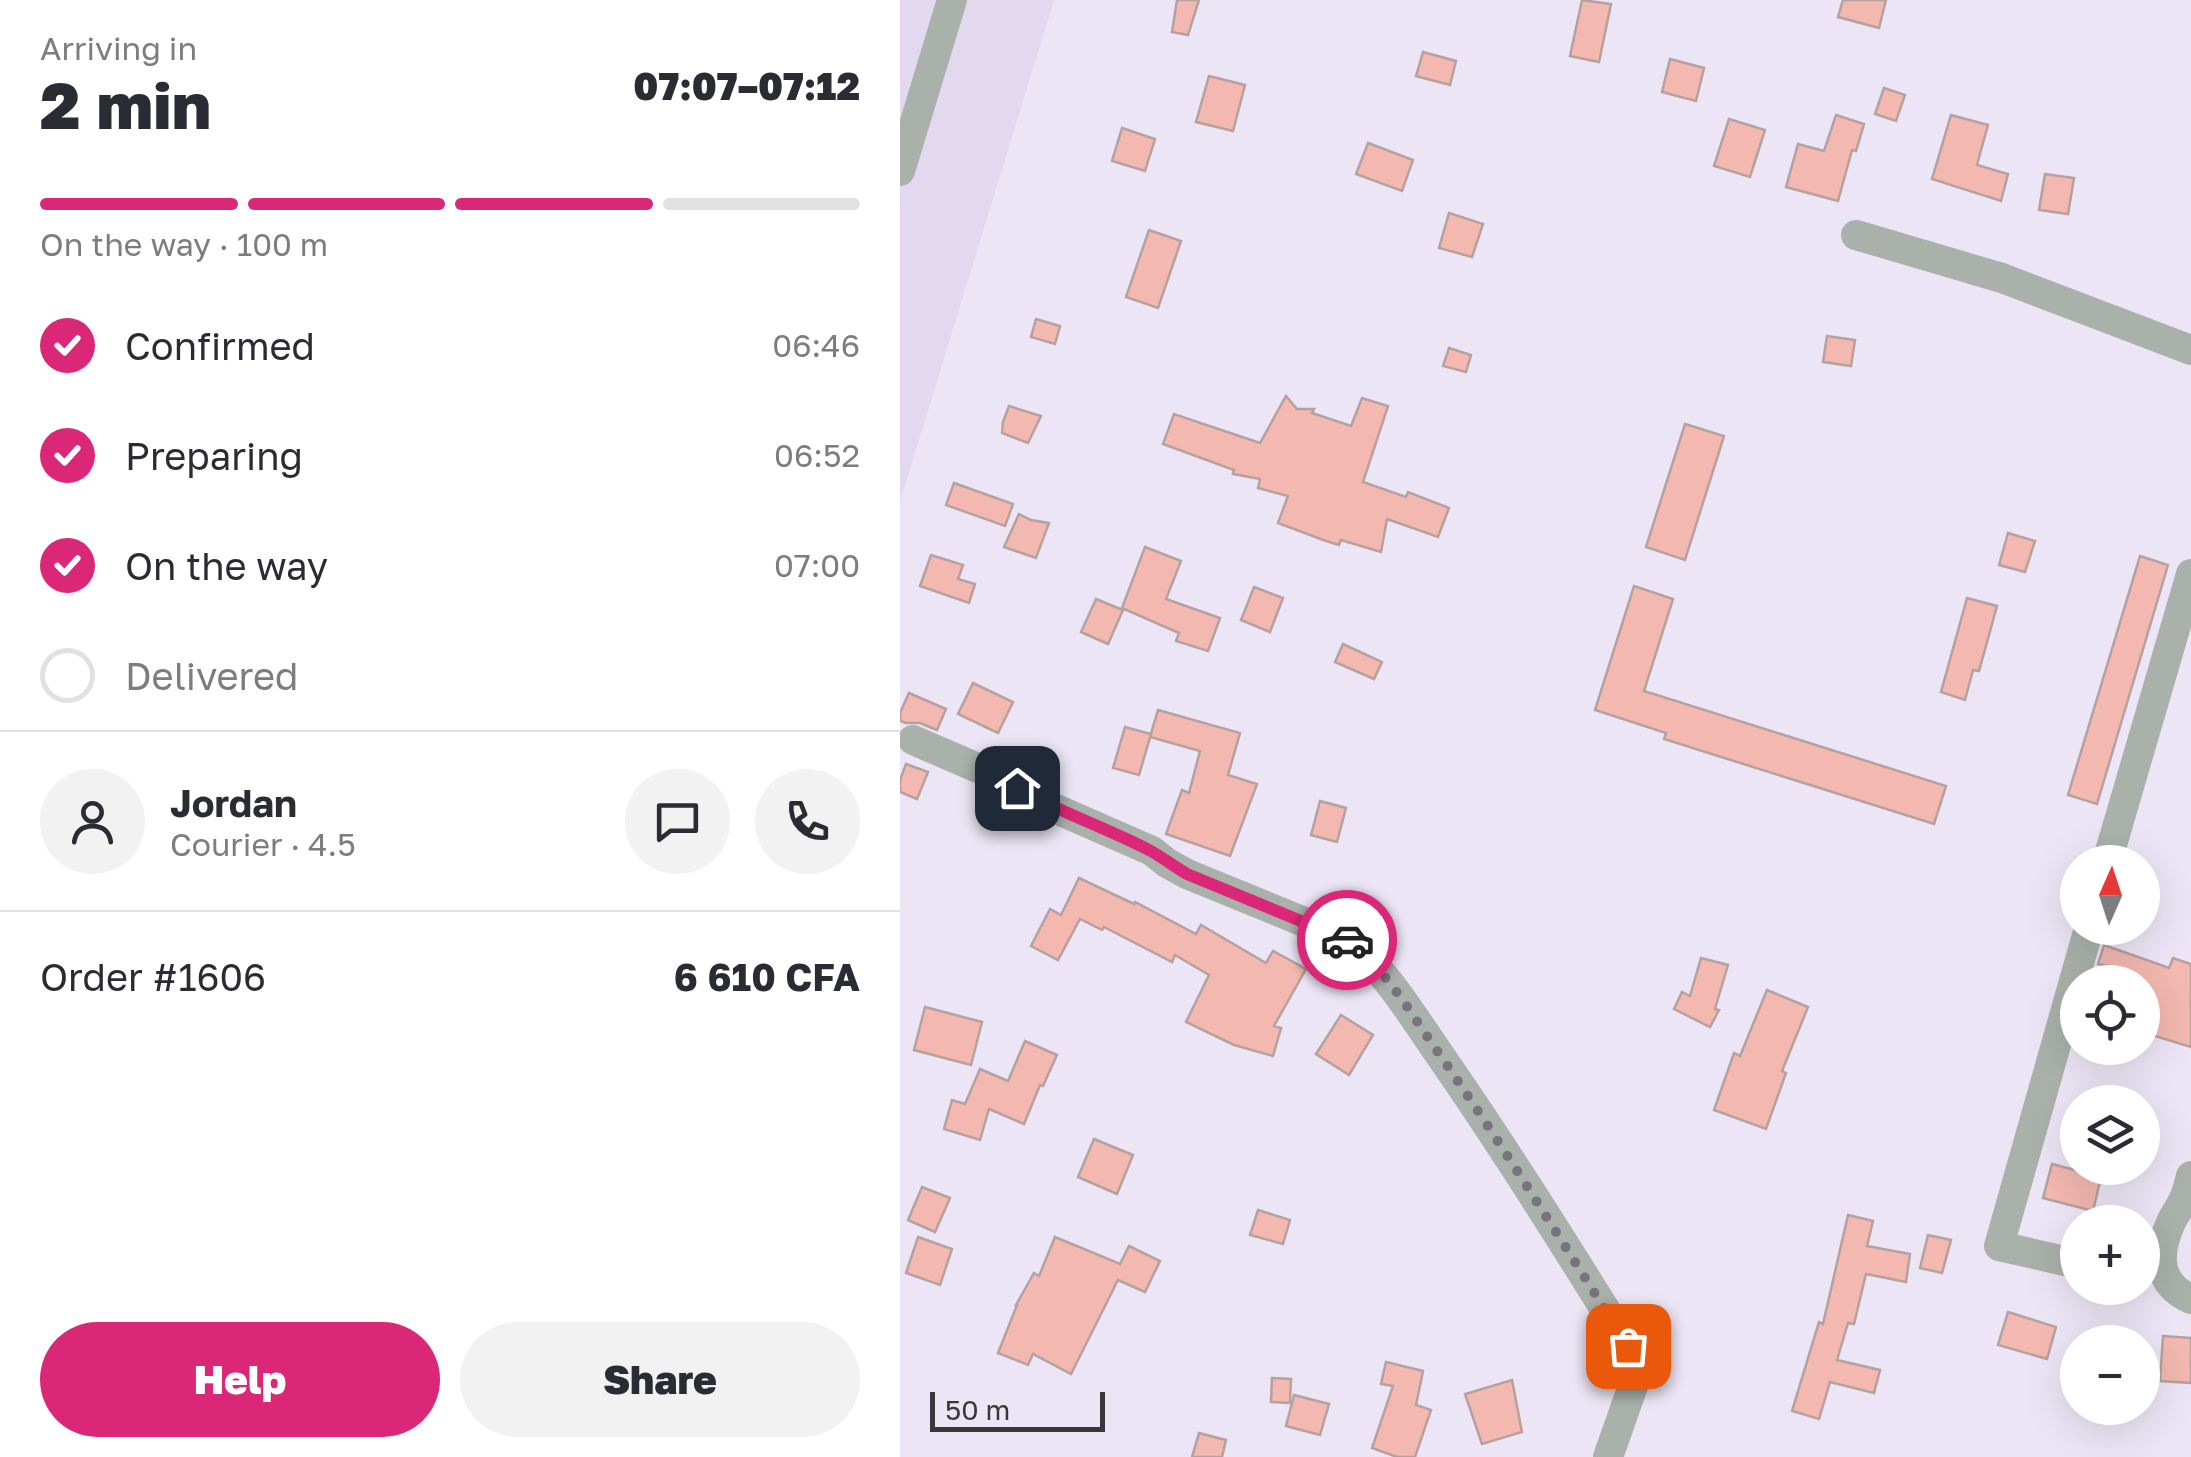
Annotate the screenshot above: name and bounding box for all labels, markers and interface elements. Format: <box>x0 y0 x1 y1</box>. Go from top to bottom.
text: Arriving in <box>40 29 197 67</box>
text: 07:07–07:12 <box>633 63 860 108</box>
text: 2 min <box>40 65 211 143</box>
text: On the way · 100 m <box>40 225 328 263</box>
icon: check <box>40 318 95 373</box>
text: Confirmed <box>125 323 315 368</box>
text: 06:46 <box>772 326 860 364</box>
icon: check <box>40 428 95 483</box>
text: Preparing <box>125 433 303 478</box>
text: 06:52 <box>774 436 860 474</box>
icon: check <box>40 538 95 593</box>
text: On the way <box>125 543 328 588</box>
text: 07:00 <box>774 546 860 584</box>
text: Delivered <box>125 653 298 698</box>
pin <box>975 746 1060 831</box>
icon: home <box>990 761 1045 816</box>
button: person <box>40 769 145 874</box>
button: chat <box>625 769 730 874</box>
button: phone <box>755 769 860 874</box>
text: Jordan <box>170 780 297 825</box>
text: Courier · 4.5 <box>170 825 356 863</box>
north arrow <box>2060 845 2160 945</box>
map controls <box>2060 845 2160 1425</box>
courier <box>1297 890 1397 990</box>
icon: car <box>1320 913 1375 968</box>
text: Order #1606 <box>40 954 266 999</box>
text: 6 610 CFA <box>674 954 860 999</box>
button: locate <box>2060 965 2160 1065</box>
button: layers <box>2060 1085 2160 1185</box>
button: + <box>2060 1205 2160 1305</box>
pin <box>1586 1304 1671 1389</box>
icon: bag <box>1601 1319 1656 1374</box>
button: Help <box>40 1322 440 1437</box>
button: Share <box>460 1322 860 1437</box>
button: − <box>2060 1325 2160 1425</box>
scale bar <box>930 1387 1105 1432</box>
text: 50 m <box>945 1393 1010 1426</box>

